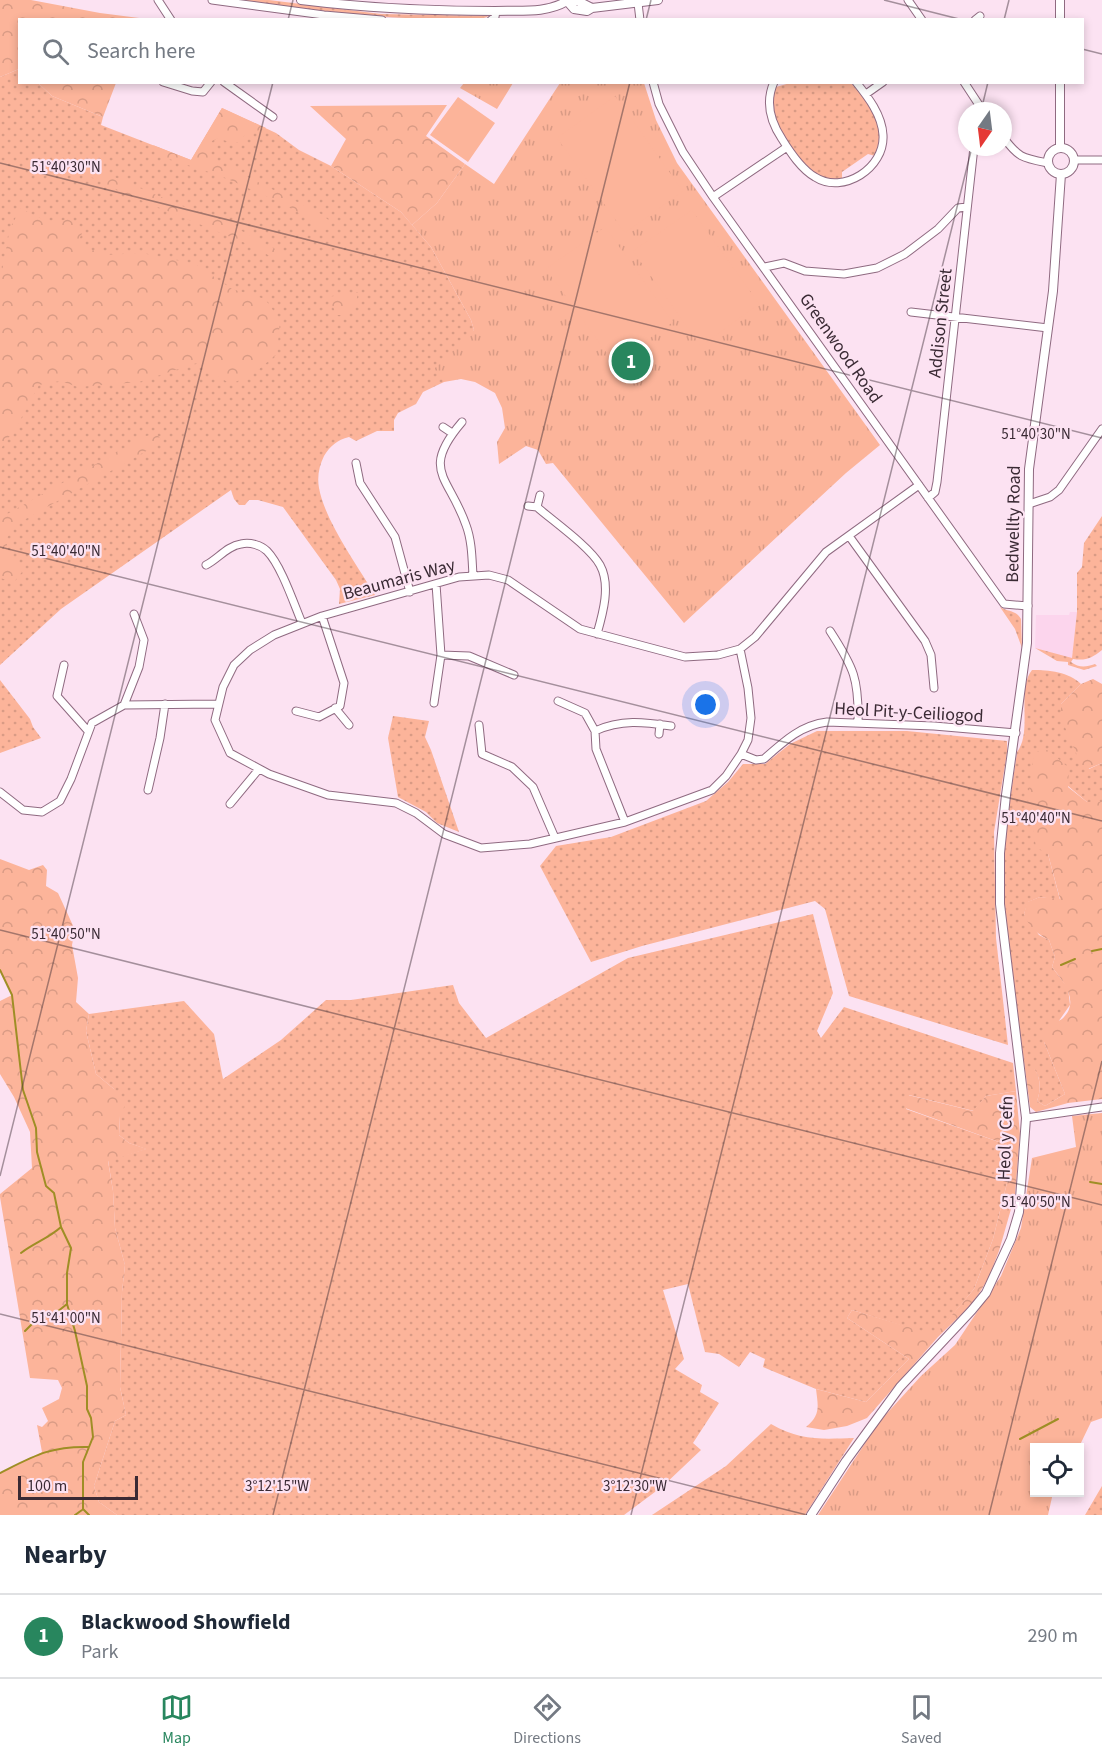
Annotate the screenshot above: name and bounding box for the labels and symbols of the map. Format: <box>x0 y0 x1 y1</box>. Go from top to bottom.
north arrow <box>958 102 1012 156</box>
text: 51°40'30"N <box>31 157 101 178</box>
street label: Addison Street <box>922 267 959 379</box>
street label: Greenwood Road <box>793 288 888 408</box>
pin: 1 <box>612 338 650 384</box>
text: 51°40'30"N <box>1001 424 1071 445</box>
street label: Bedwellty Road <box>1000 465 1027 583</box>
text: 51°40'40"N <box>31 541 101 562</box>
street label: Beaumaris Way <box>340 552 459 606</box>
your location <box>691 690 720 719</box>
street label: Heol Pit-y-Ceiliogod <box>834 696 984 729</box>
text: 51°40'40"N <box>1001 808 1071 829</box>
text: 51°40'50"N <box>31 924 101 945</box>
street label: Heol y Cefn <box>992 1095 1019 1181</box>
text: 51°40'50"N <box>1001 1192 1071 1213</box>
text: 51°41'00"N <box>31 1308 101 1329</box>
scale bar <box>18 1473 138 1500</box>
text: 3°12'15"W <box>245 1476 309 1497</box>
text: 3°12'30"W <box>603 1476 667 1497</box>

